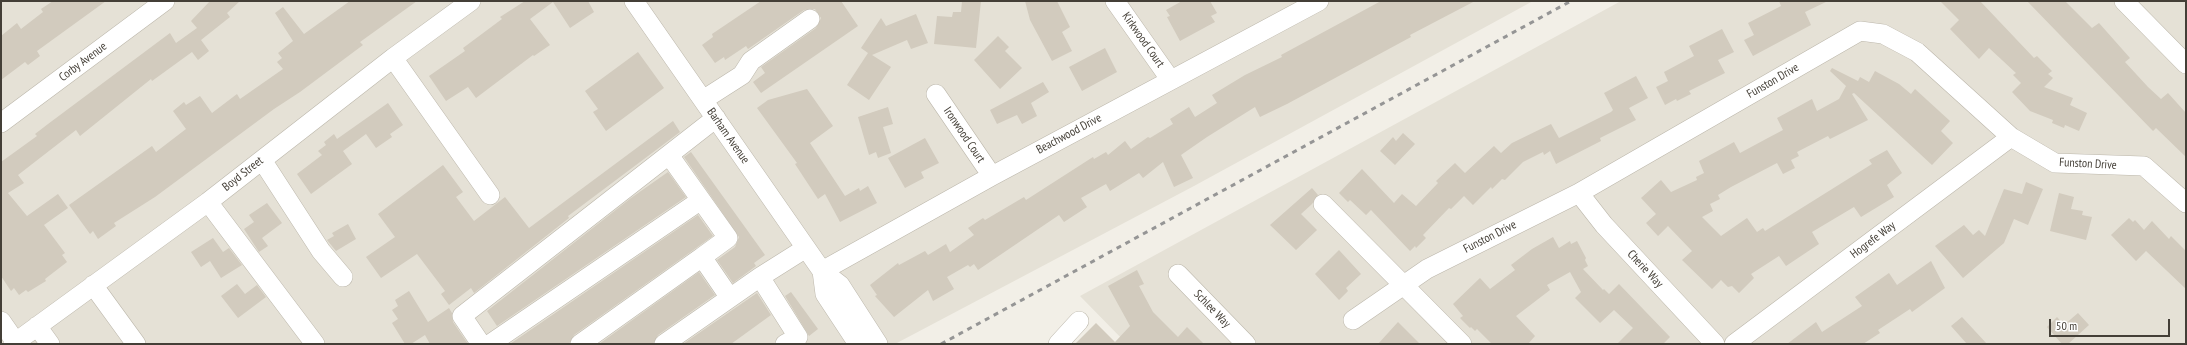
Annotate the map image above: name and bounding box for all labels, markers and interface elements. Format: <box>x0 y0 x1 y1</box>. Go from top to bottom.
street label: Kirkwood Court <box>1119 10 1167 70</box>
street label: Corby Avenue <box>56 39 110 85</box>
street label: Funston Drive <box>1745 60 1801 102</box>
street label: Ironwood Court <box>940 104 988 166</box>
street label: Barham Avenue <box>704 105 752 167</box>
street label: Beachwood Drive <box>1034 111 1104 157</box>
street label: Boyd Street <box>220 154 266 194</box>
street label: Funston Drive <box>2059 155 2117 173</box>
street label: Funston Drive <box>1461 218 1519 256</box>
street label: Hogrefe Way <box>1848 218 1898 262</box>
street label: Cherie Way <box>1624 247 1666 291</box>
street label: Schlee Way <box>1191 287 1233 331</box>
scale bar <box>2051 311 2172 337</box>
text: 50 m <box>2056 318 2077 333</box>

